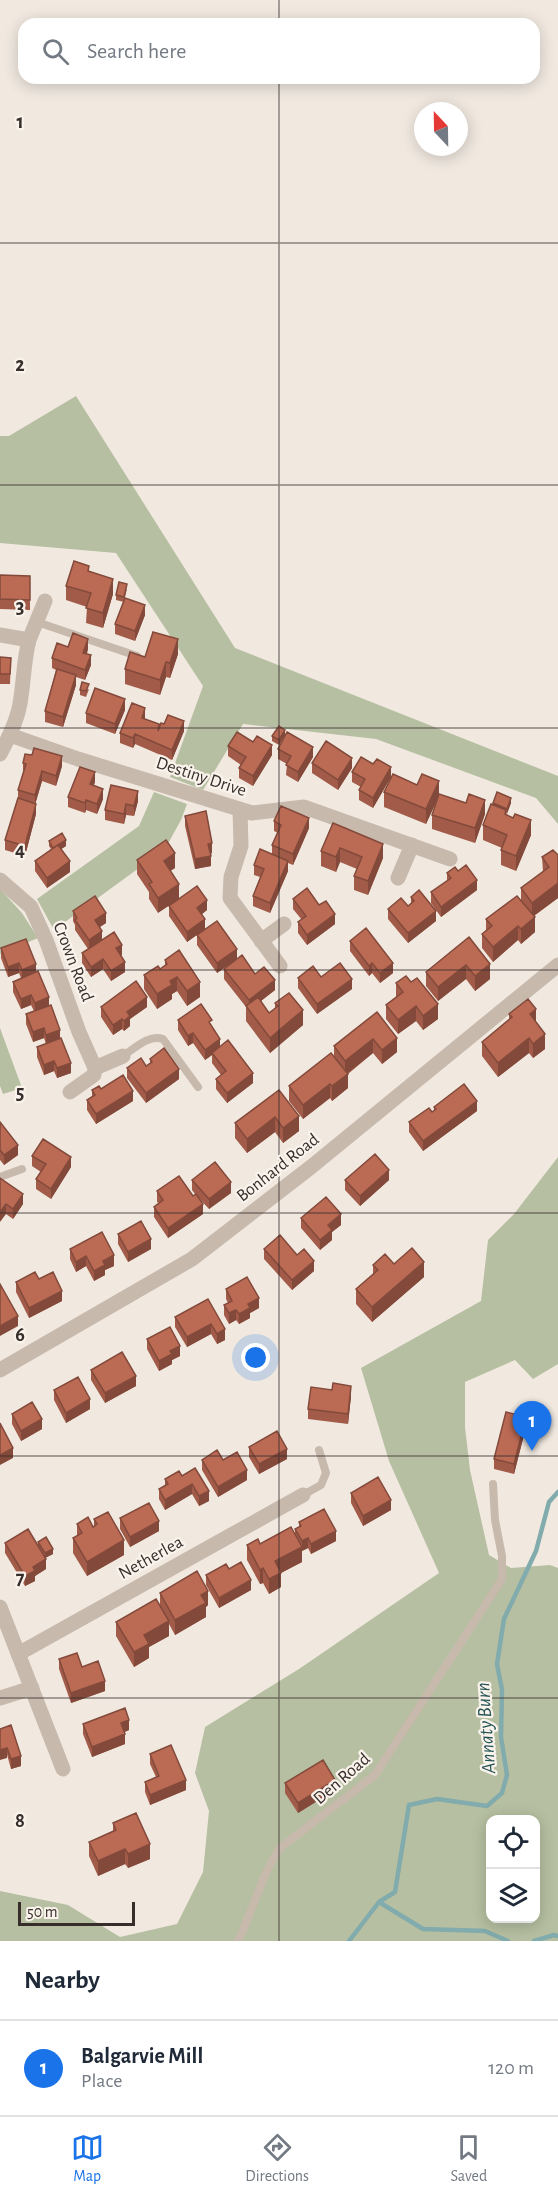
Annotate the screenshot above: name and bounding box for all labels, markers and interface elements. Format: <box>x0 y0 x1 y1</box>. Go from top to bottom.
search box <box>18 18 540 84</box>
icon: search <box>39 35 72 68</box>
text: Search here <box>87 40 186 62</box>
north arrow <box>414 102 468 156</box>
text: 1 <box>16 112 24 132</box>
text: 2 <box>15 355 25 375</box>
text: 3 <box>16 597 24 617</box>
street label: Destiny Drive <box>154 754 248 800</box>
text: 4 <box>15 840 25 860</box>
street label: Crown Road <box>50 920 96 1004</box>
text: 5 <box>16 1083 24 1103</box>
street label: Bonhard Road <box>234 1130 322 1206</box>
text: 6 <box>15 1325 25 1345</box>
your location <box>241 1343 270 1372</box>
pin: 1 <box>512 1402 552 1451</box>
street label: Netherlea <box>116 1533 186 1583</box>
text: 7 <box>16 1568 25 1588</box>
water label: Annaty Burn <box>473 1682 499 1775</box>
street label: Den Road <box>310 1750 374 1808</box>
text: 8 <box>15 1811 25 1831</box>
map controls <box>486 1815 540 1923</box>
button: locate <box>486 1815 540 1869</box>
button: layers <box>486 1869 540 1923</box>
scale bar <box>18 1899 135 1926</box>
text: 50 m <box>27 1904 58 1920</box>
text: Nearby <box>24 1967 100 1993</box>
text: Balgarvie Mill <box>81 2045 203 2067</box>
text: 1 <box>40 2058 47 2078</box>
text: 120 m <box>488 2058 534 2078</box>
text: Place <box>81 2071 122 2091</box>
tab: Map <box>71 2131 104 2186</box>
tab: Directions <box>245 2131 309 2186</box>
tab: Saved <box>451 2131 487 2186</box>

